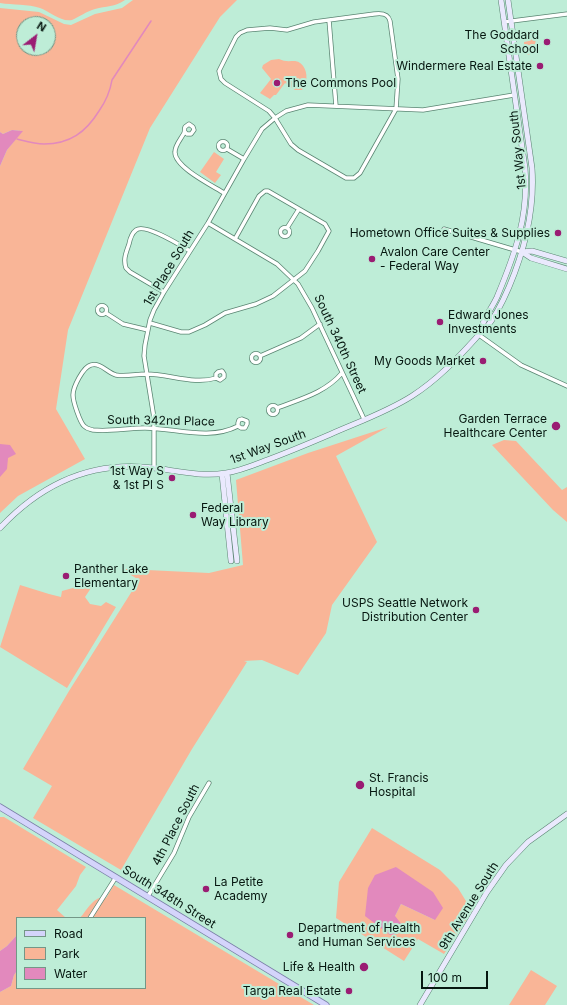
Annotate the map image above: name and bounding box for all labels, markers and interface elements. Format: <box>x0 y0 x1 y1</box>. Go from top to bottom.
north arrow <box>16 16 56 56</box>
text: N <box>34 18 49 35</box>
place label: The Goddard School <box>465 28 539 56</box>
marker: The Goddard School <box>542 37 552 47</box>
place label: Windermere Real Estate <box>396 59 532 73</box>
marker: Windermere Real Estate <box>535 61 545 71</box>
place label: The Commons Pool <box>285 76 396 90</box>
marker: The Commons Pool <box>272 78 282 88</box>
street label: 1st Way South <box>507 110 529 190</box>
place label: Hometown Office Suites & Supplies <box>350 226 550 240</box>
street label: 1st Place South <box>141 227 197 309</box>
marker: Hometown Office Suites & Supplies <box>553 228 563 238</box>
place label: Avalon Care Center - Federal Way <box>380 245 490 273</box>
marker: Avalon Care Center - Federal Way <box>367 254 377 264</box>
street label: South 340th Street <box>311 292 369 396</box>
place label: Edward Jones Investments <box>448 308 529 336</box>
marker: Edward Jones Investments <box>435 317 445 327</box>
place label: My Goods Market <box>374 354 475 368</box>
marker: My Goods Market <box>478 356 488 366</box>
place label: Garden Terrace Healthcare Center <box>444 412 547 440</box>
street label: South 342nd Place <box>107 413 215 429</box>
marker: Garden Terrace Healthcare Center <box>550 420 562 432</box>
street label: 1st Way South <box>228 427 308 467</box>
place label: 1st Way S & 1st Pl S <box>110 464 164 492</box>
marker: 1st Way S & 1st Pl S <box>167 473 177 483</box>
place label: Federal Way Library <box>201 501 269 529</box>
marker: Federal Way Library <box>188 510 198 520</box>
place label: Panther Lake Elementary <box>74 562 148 590</box>
marker: Panther Lake Elementary <box>61 571 71 581</box>
place label: USPS Seattle Network Distribution Center <box>342 596 468 624</box>
marker: USPS Seattle Network Distribution Center <box>471 605 481 615</box>
place label: St. Francis Hospital <box>369 771 429 799</box>
marker: St. Francis Hospital <box>354 779 366 791</box>
street label: 4th Place South <box>149 782 203 868</box>
street label: 9th Avenue South <box>436 860 502 952</box>
street label: South 348th Street <box>120 862 218 932</box>
place label: La Petite Academy <box>214 875 267 903</box>
marker: La Petite Academy <box>201 884 211 894</box>
legend <box>16 917 146 989</box>
place label: Department of Health and Human Services <box>298 921 420 949</box>
text: Road <box>54 926 83 941</box>
marker: Department of Health and Human Services <box>285 930 295 940</box>
text: Park <box>54 946 80 961</box>
place label: Life & Health <box>283 960 355 974</box>
marker: Life & Health <box>358 961 370 973</box>
scale bar <box>423 963 490 989</box>
text: Water <box>54 966 87 981</box>
text: 100 m <box>428 970 462 985</box>
place label: Targa Real Estate <box>243 984 341 998</box>
marker: Targa Real Estate <box>344 986 354 996</box>

